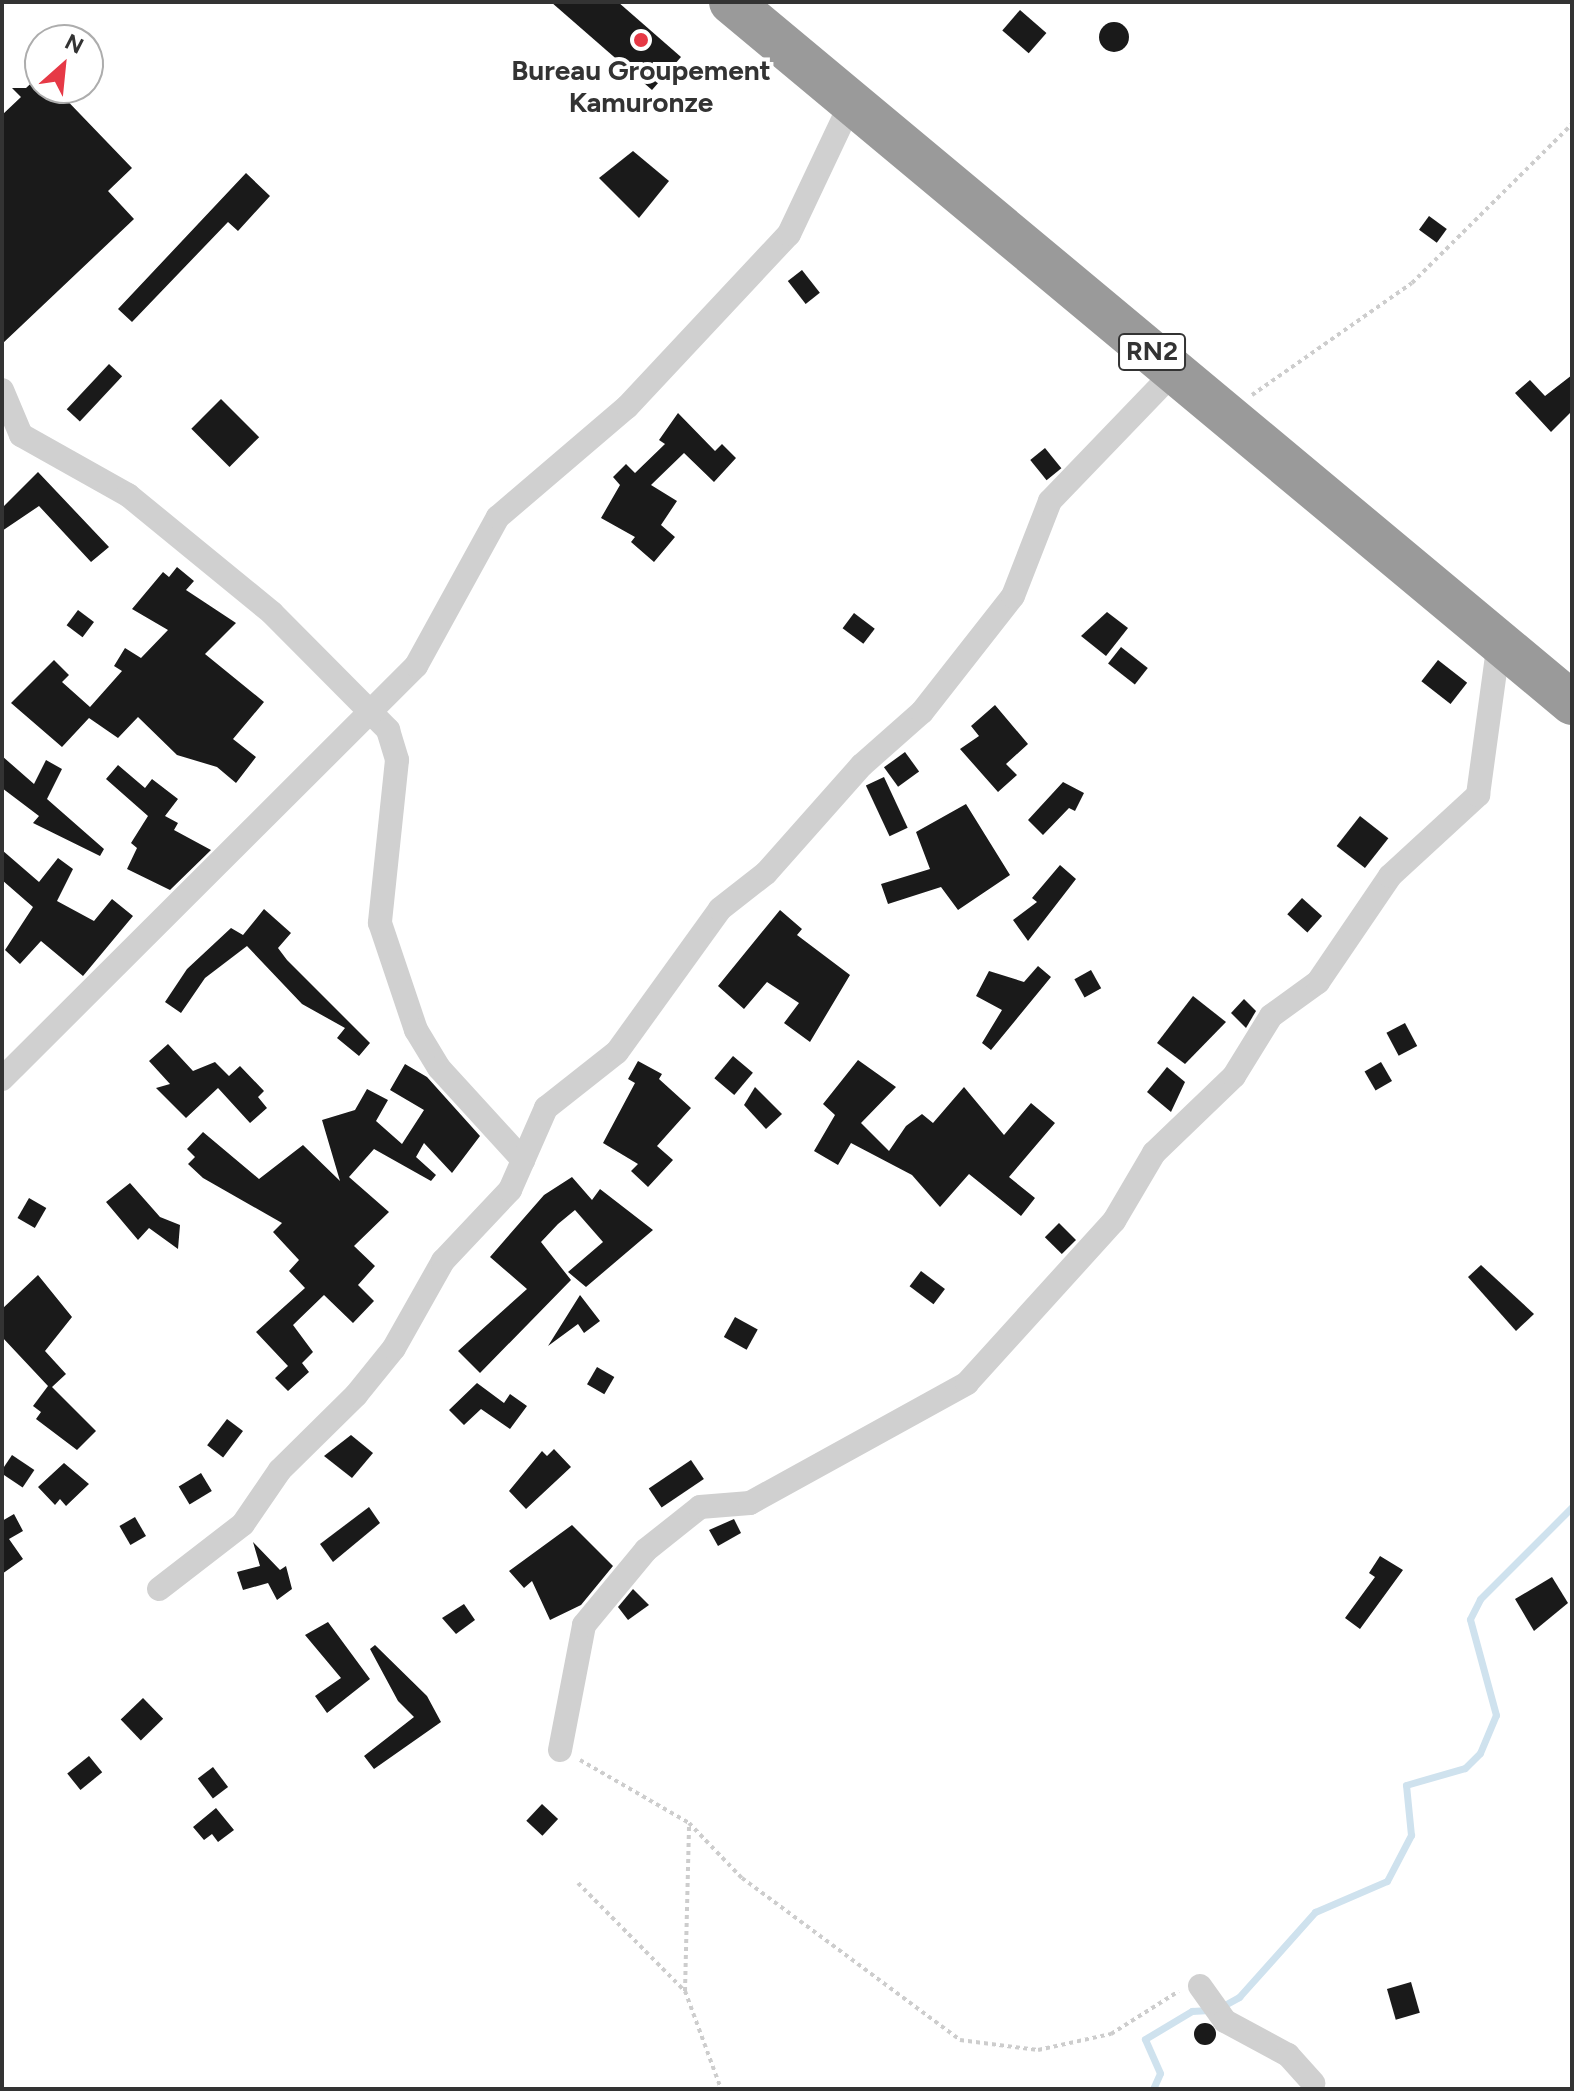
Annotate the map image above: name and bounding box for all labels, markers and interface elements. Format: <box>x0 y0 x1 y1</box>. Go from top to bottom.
north arrow <box>24 24 104 104</box>
text: N <box>60 28 88 60</box>
marker: Bureau Groupement Kamuronze <box>632 31 650 49</box>
place label: Bureau Groupement Kamuronze <box>511 53 771 119</box>
road number: RN2 <box>1118 330 1186 374</box>

